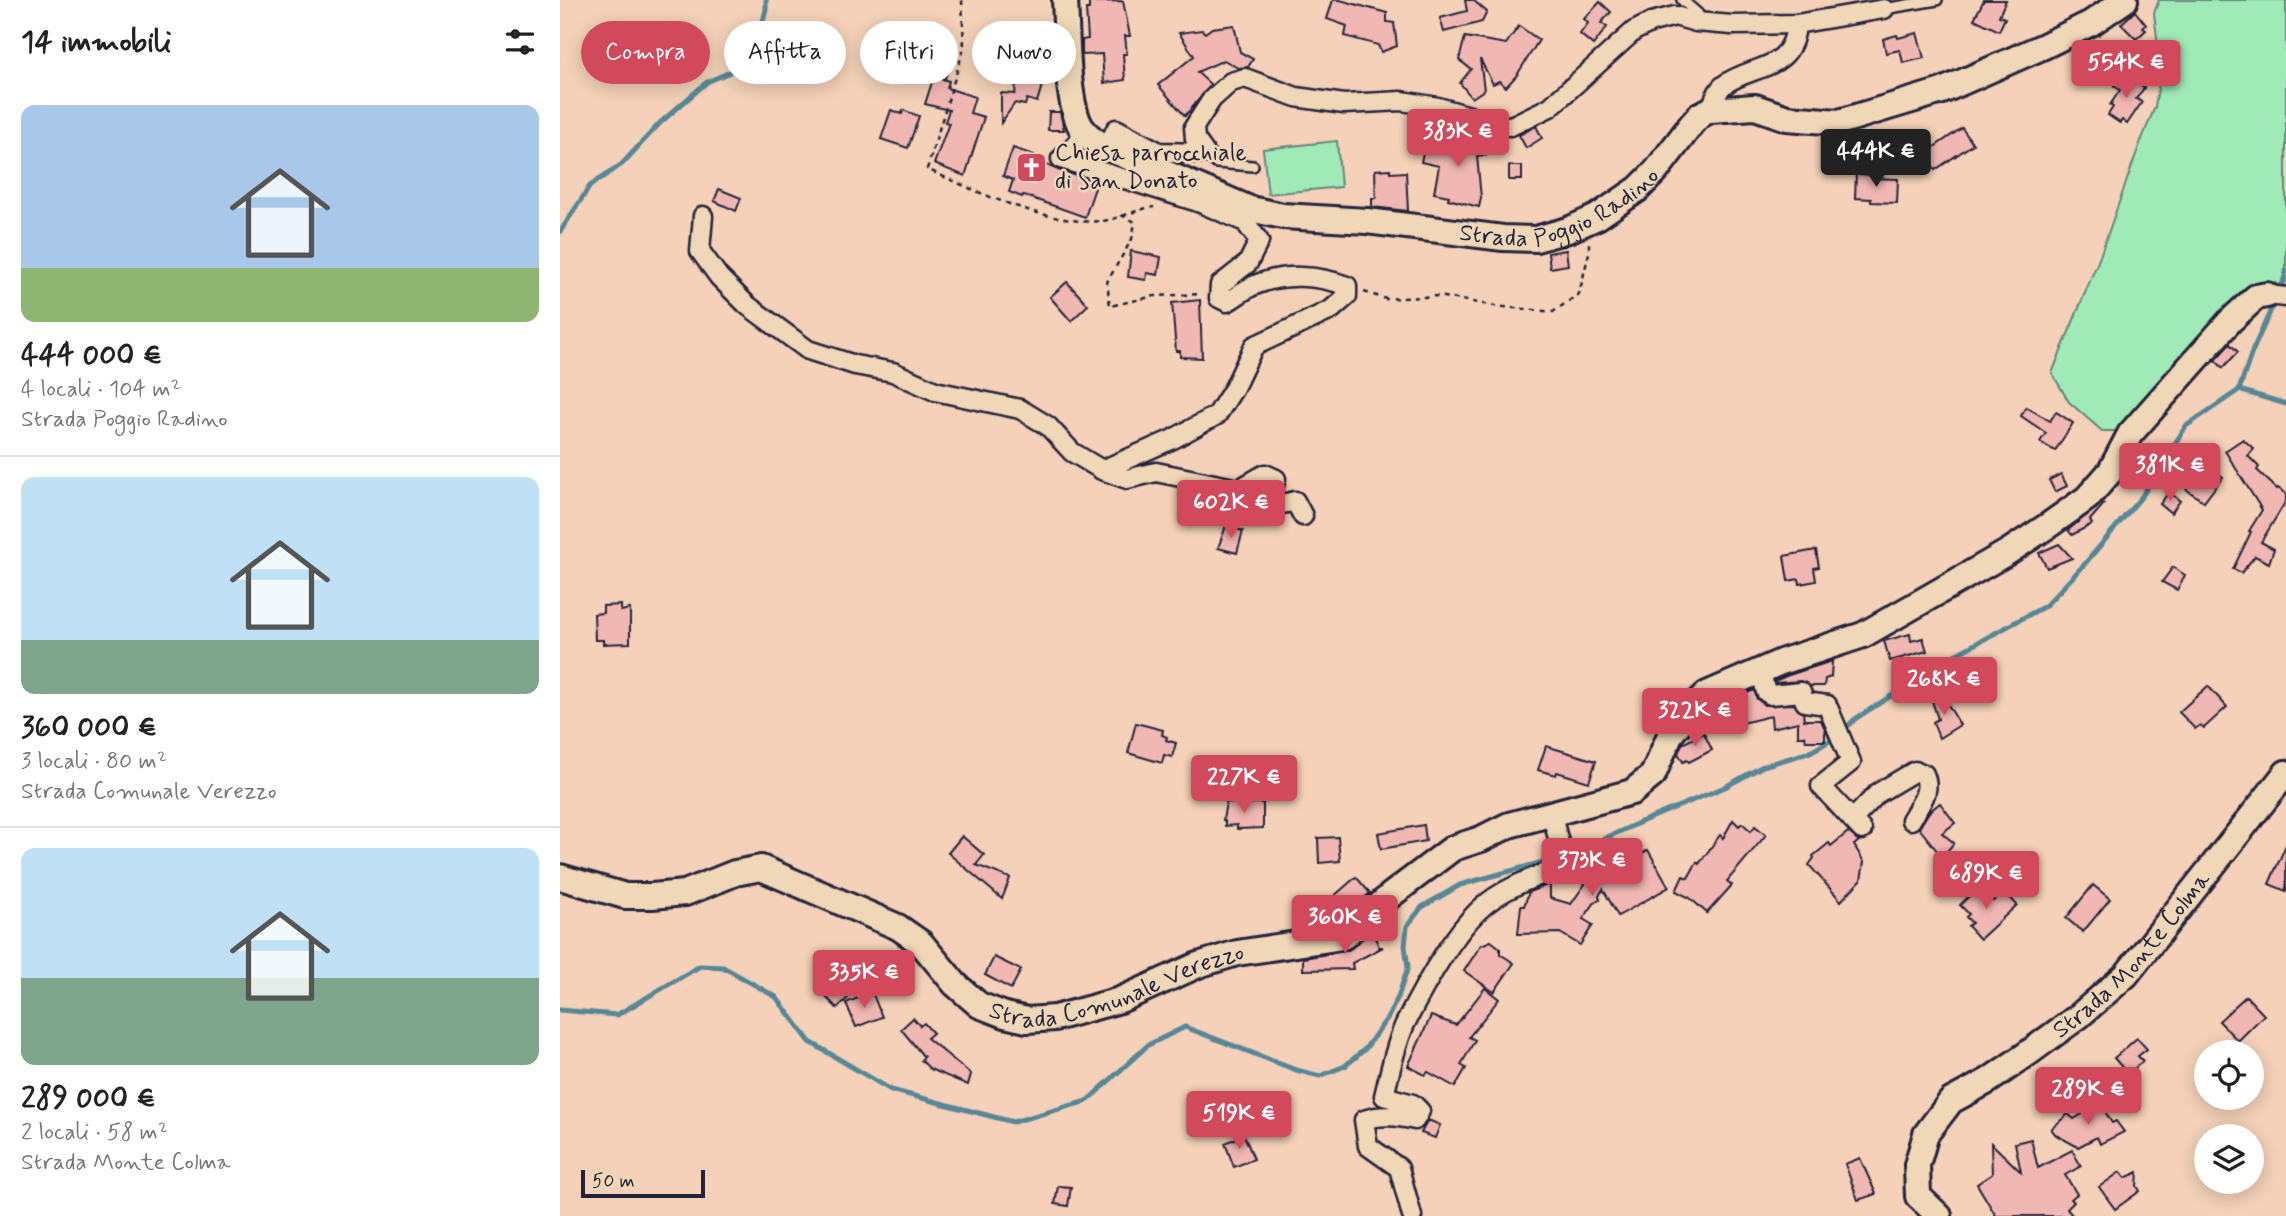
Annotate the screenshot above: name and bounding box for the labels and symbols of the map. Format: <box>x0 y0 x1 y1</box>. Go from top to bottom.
pin: 554K € <box>2069 41 2183 100</box>
pin: 383K € <box>1401 110 1515 169</box>
pin: 444K € <box>1819 130 1933 189</box>
place label: Chiesa parrocchiale di San Donato <box>1055 138 1247 197</box>
church icon: Chiesa parrocchiale di San Donato <box>1015 150 1049 184</box>
street label: Strada Poggio Radino <box>1458 161 1666 254</box>
pin: 381K € <box>2113 444 2227 503</box>
pin: 602K € <box>1174 480 1288 540</box>
pin: 268K € <box>1887 658 2001 717</box>
pin: 322K € <box>1638 688 1752 748</box>
pin: 227K € <box>1187 756 1301 815</box>
pin: 373K € <box>1535 838 1649 898</box>
pin: 689K € <box>1929 852 2043 911</box>
street label: Strada Monte Colma <box>2046 865 2218 1046</box>
pin: 360K € <box>1288 895 1402 955</box>
street label: Strada Comunale Verezzo <box>985 937 1246 1036</box>
pin: 335K € <box>807 950 921 1010</box>
pin: 289K € <box>2031 1068 2145 1127</box>
pin: 519K € <box>1182 1092 1296 1151</box>
scale bar <box>581 1167 705 1199</box>

